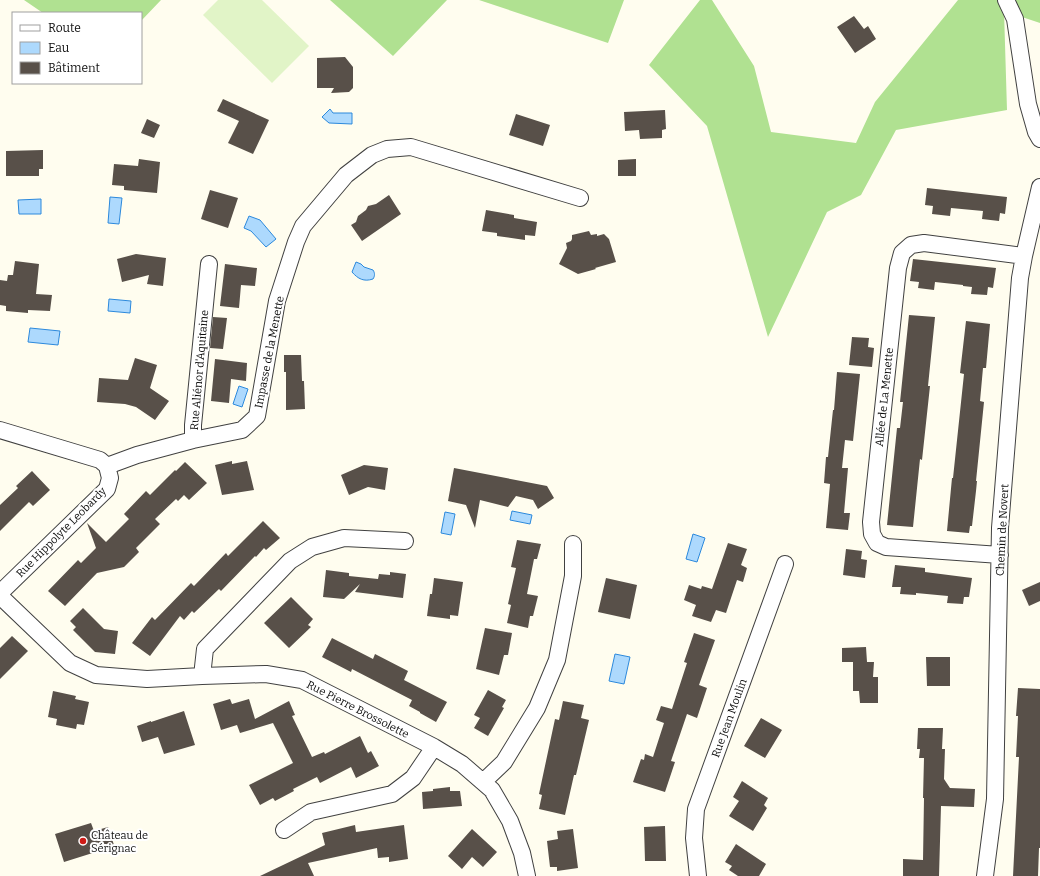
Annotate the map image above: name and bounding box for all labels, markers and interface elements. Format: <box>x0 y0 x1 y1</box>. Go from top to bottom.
legend <box>12 12 142 84</box>
text: Route <box>48 21 81 35</box>
text: Eau <box>48 41 70 55</box>
text: Bâtiment <box>48 61 101 75</box>
street label: Impasse de la Menette <box>252 295 287 409</box>
street label: Rue Aliénor d'Aquitaine <box>188 309 211 431</box>
street label: Allée de La Menette <box>873 347 896 447</box>
street label: Chemin de Novert <box>994 484 1011 577</box>
street label: Rue Hippolyte Leobardy <box>14 485 109 580</box>
street label: Rue Jean Moulin <box>709 677 750 759</box>
street label: Rue Pierre Brossolette <box>304 678 411 741</box>
place label: Château de Sérignac <box>91 829 148 855</box>
marker: Château de Sérignac <box>78 836 88 846</box>

